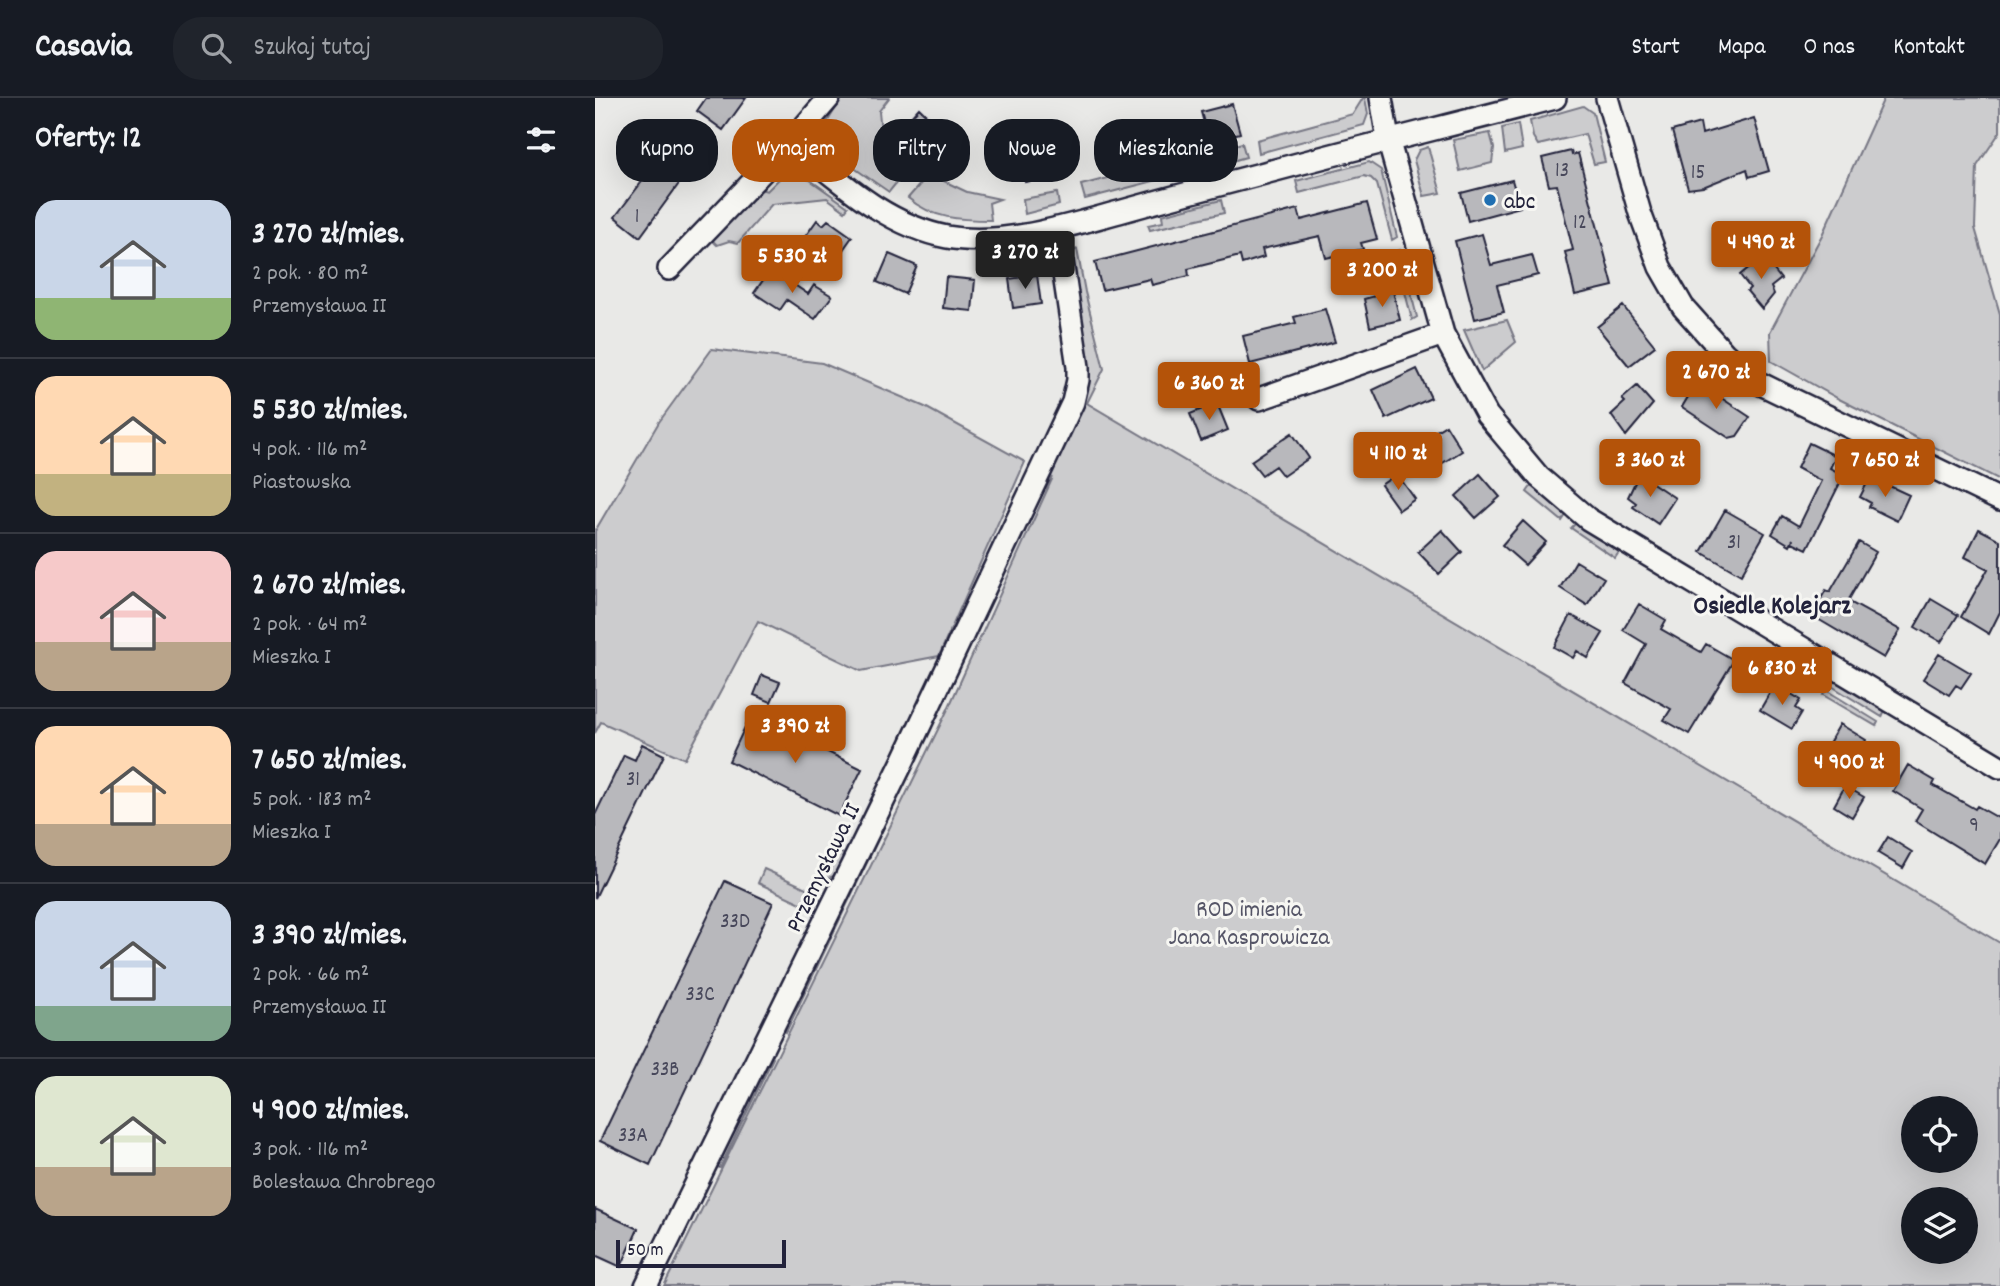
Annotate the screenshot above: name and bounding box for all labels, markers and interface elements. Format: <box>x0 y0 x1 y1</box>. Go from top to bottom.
search box <box>173 17 663 80</box>
text: Casavia <box>35 25 131 72</box>
icon: search <box>197 29 235 67</box>
text: Szukaj tutaj <box>253 30 371 67</box>
text: Start <box>1631 31 1680 65</box>
text: Mapa <box>1718 31 1766 65</box>
text: O nas <box>1804 31 1855 65</box>
text: Kontakt <box>1893 31 1965 65</box>
text: Oferty: 12 <box>35 119 142 162</box>
chip: Kupno <box>616 119 718 182</box>
chip: Wynajem <box>732 119 859 182</box>
chip: Filtry <box>873 119 970 182</box>
chip: Nowe <box>984 119 1080 182</box>
chip: Mieszkanie <box>1094 119 1238 182</box>
icon: filters <box>522 121 560 159</box>
house number: 13 <box>1555 157 1569 187</box>
house number: 15 <box>1691 159 1705 189</box>
place label: abc <box>1504 186 1535 220</box>
marker: abc <box>1482 192 1498 208</box>
house number: 1 <box>635 203 639 233</box>
house number: 12 <box>1573 209 1587 239</box>
text: 3 270 zł/mies. <box>252 215 404 258</box>
pin: 4 490 zł <box>1689 222 1833 281</box>
text: 4 490 zł <box>1727 227 1795 260</box>
icon: home <box>91 228 175 312</box>
pin: 3 270 zł <box>953 232 1097 291</box>
pin: 5 530 zł <box>720 236 864 295</box>
text: 3 270 zł <box>992 237 1058 270</box>
text: 5 530 zł <box>757 241 827 274</box>
pin: 3 200 zł <box>1310 250 1454 309</box>
text: 3 200 zł <box>1347 255 1417 288</box>
text: 2 pok. · 80 m² <box>252 258 368 291</box>
text: Przemysława II <box>252 291 386 324</box>
pin: 2 670 zł <box>1644 352 1788 411</box>
text: 2 670 zł <box>1682 357 1750 390</box>
pin: 6 360 zł <box>1137 362 1281 422</box>
text: 6 360 zł <box>1174 368 1244 401</box>
text: 5 530 zł/mies. <box>252 391 408 434</box>
icon: home <box>91 404 175 488</box>
pin: 4 110 zł <box>1326 432 1470 492</box>
text: 4 pok. · 116 m² <box>252 434 367 467</box>
text: 4 110 zł <box>1369 438 1427 471</box>
pin: 3 360 zł <box>1578 440 1722 499</box>
pin: 7 650 zł <box>1813 440 1957 499</box>
text: 3 360 zł <box>1615 445 1685 478</box>
text: 7 650 zł <box>1851 445 1919 478</box>
text: Piastowska <box>252 467 351 500</box>
house number: 31 <box>1727 529 1741 559</box>
text: 2 670 zł/mies. <box>252 566 406 609</box>
icon: home <box>91 579 175 663</box>
district label: Osiedle Kolejarz <box>1693 589 1852 626</box>
text: 2 pok. · 64 m² <box>252 609 367 642</box>
text: Mieszka I <box>252 642 331 675</box>
pin: 6 830 zł <box>1710 648 1854 707</box>
text: 6 830 zł <box>1748 653 1816 686</box>
pin: 3 390 zł <box>723 706 867 765</box>
text: 3 390 zł <box>761 711 829 744</box>
text: 7 650 zł/mies. <box>252 741 407 784</box>
pin: 4 900 zł <box>1777 742 1921 801</box>
text: 4 900 zł <box>1814 747 1884 780</box>
icon: home <box>91 754 175 838</box>
house number: 31 <box>626 766 640 796</box>
text: 5 pok. · 183 m² <box>252 784 372 817</box>
street label: Przemysława II <box>779 797 871 939</box>
house number: 9 <box>1969 812 1979 842</box>
text: Mieszka I <box>252 817 331 850</box>
park label: ROD imienia Jana Kasprowicza <box>1169 894 1330 956</box>
house number: 33D <box>720 908 750 938</box>
text: 3 390 zł/mies. <box>252 916 407 959</box>
icon: home <box>91 929 175 1013</box>
text: 2 pok. · 66 m² <box>252 959 369 992</box>
house number: 33C <box>685 981 715 1011</box>
text: Przemysława II <box>252 992 386 1025</box>
house number: 33B <box>651 1056 679 1086</box>
text: 4 900 zł/mies. <box>252 1091 409 1134</box>
map controls <box>1901 1096 1978 1264</box>
button: locate <box>1901 1096 1978 1173</box>
icon: home <box>91 1104 175 1188</box>
house number: 33A <box>618 1122 648 1152</box>
text: 3 pok. · 116 m² <box>252 1134 368 1167</box>
text: Bolesława Chrobrego <box>252 1167 435 1200</box>
button: layers <box>1901 1187 1978 1264</box>
scale bar <box>616 1237 786 1269</box>
text: 50 m <box>627 1238 664 1265</box>

